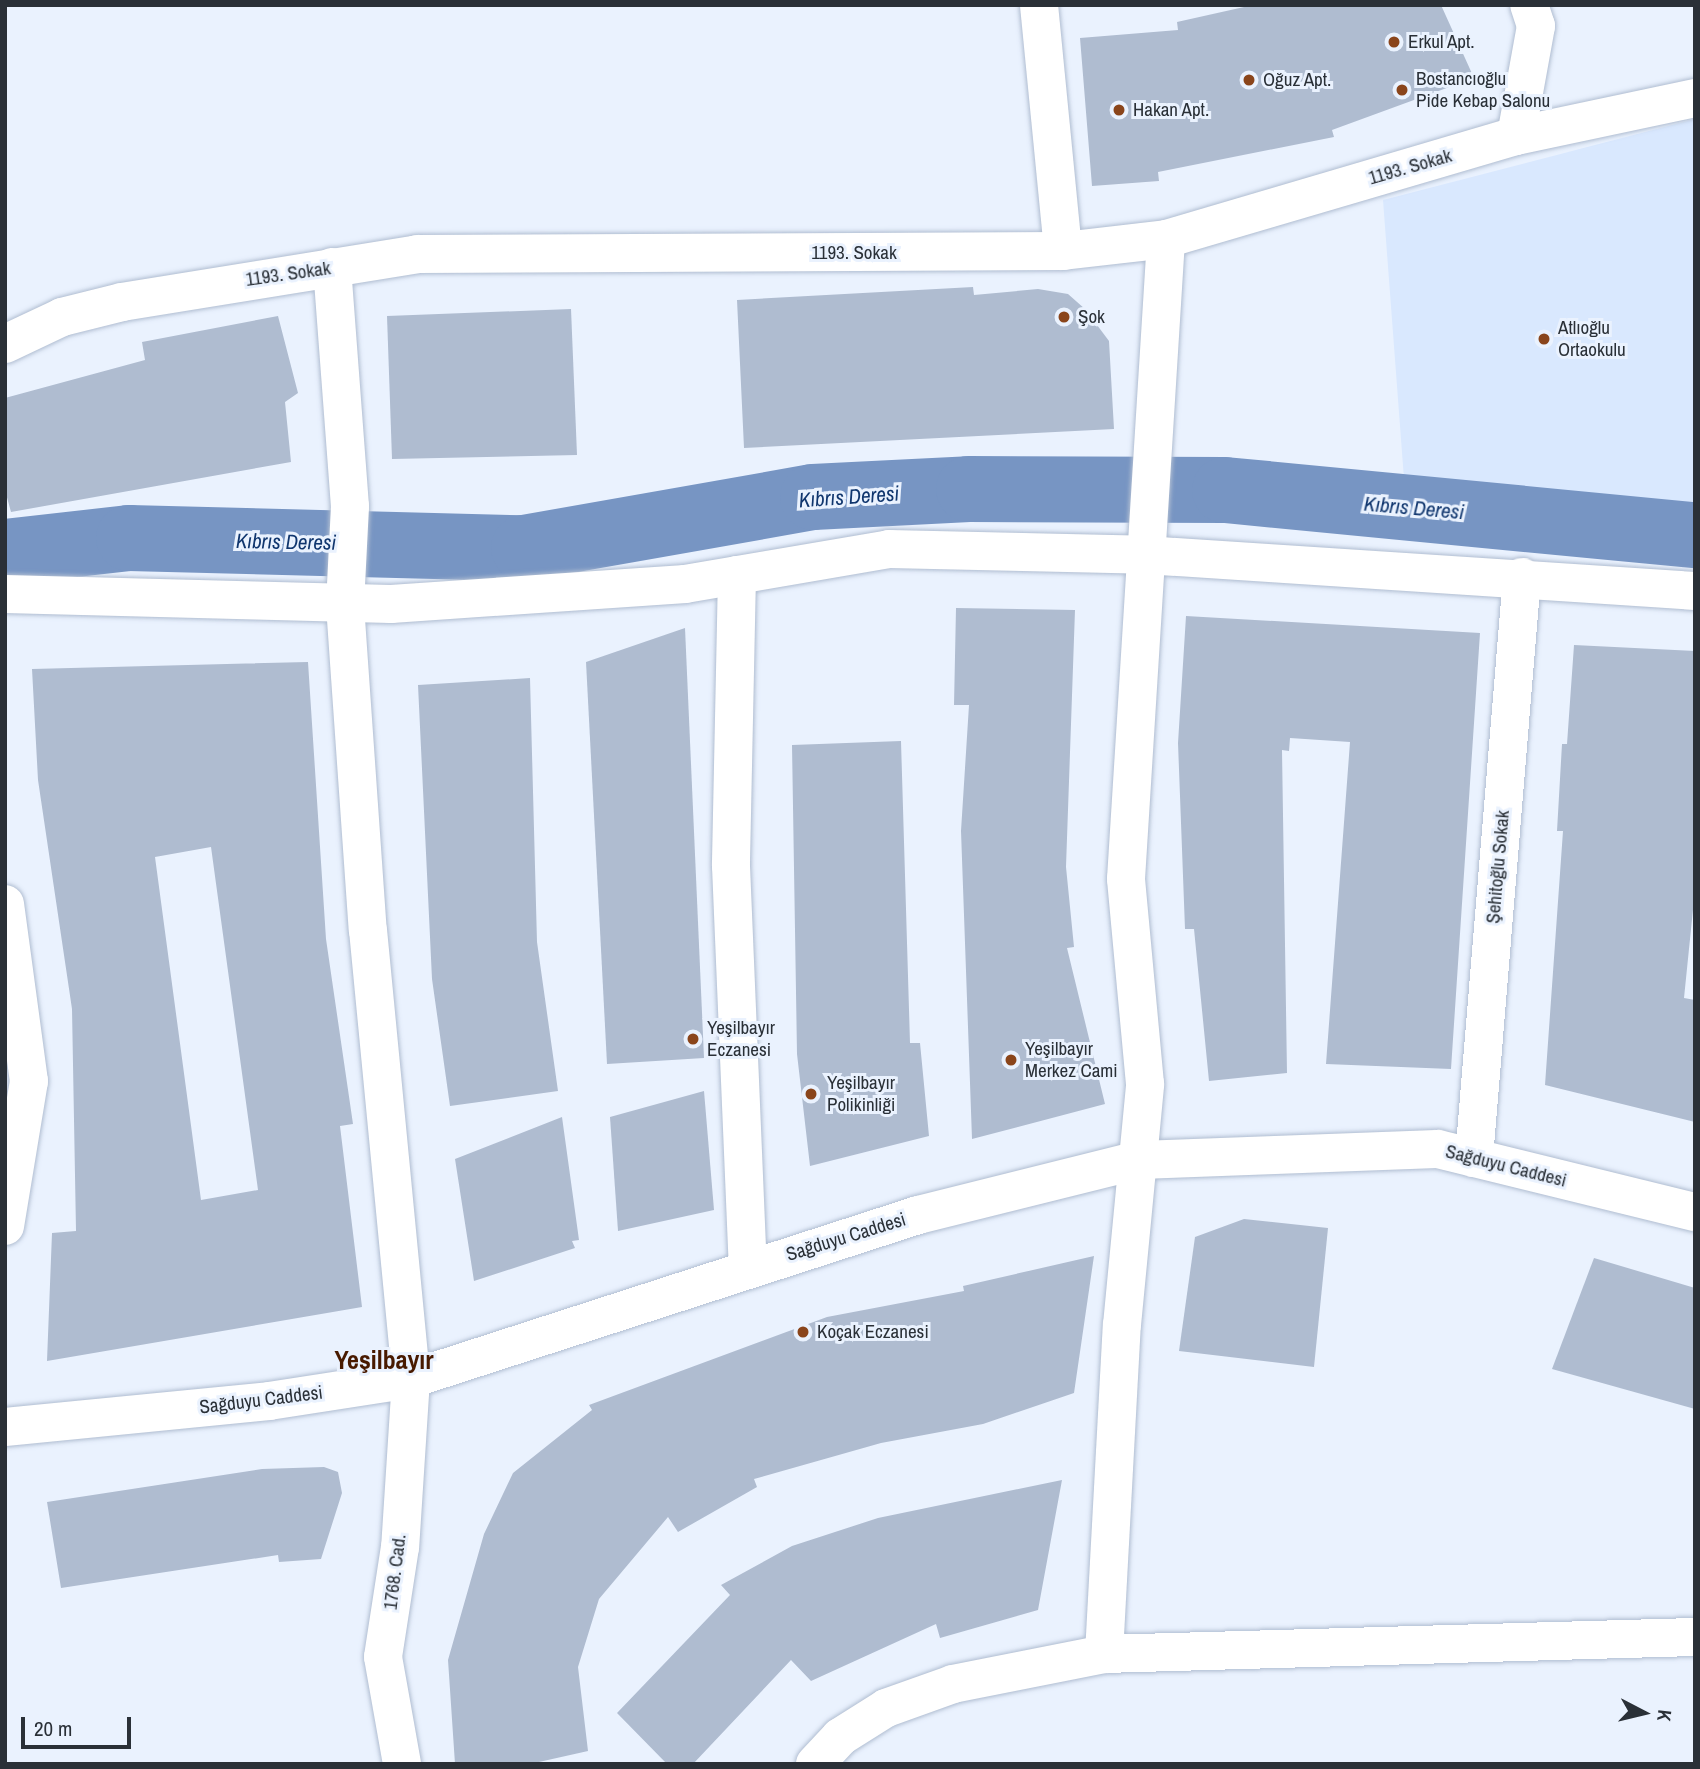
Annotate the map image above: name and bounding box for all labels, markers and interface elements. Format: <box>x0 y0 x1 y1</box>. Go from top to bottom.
place label: Erkul Apt. <box>1408 31 1476 53</box>
marker: Erkul Apt. <box>1386 34 1402 50</box>
place label: Bostancıoğlu Pide Kebap Salonu <box>1416 68 1550 112</box>
place label: Oğuz Apt. <box>1263 69 1332 91</box>
marker: Oğuz Apt. <box>1241 72 1257 88</box>
marker: Bostancıoğlu Pide Kebap Salonu <box>1394 82 1410 98</box>
place label: Hakan Apt. <box>1133 99 1210 121</box>
marker: Hakan Apt. <box>1111 102 1127 118</box>
street label: 1193. Sokak <box>1366 144 1454 190</box>
street label: 1193. Sokak <box>811 242 897 264</box>
street label: 1193. Sokak <box>244 257 332 291</box>
place label: Şok <box>1078 306 1105 328</box>
marker: Şok <box>1056 309 1072 325</box>
place label: Atlıoğlu Ortaokulu <box>1558 317 1626 361</box>
marker: Atlıoğlu Ortaokulu <box>1536 331 1552 347</box>
water label: Kıbrıs Deresi <box>798 481 900 513</box>
water label: Kıbrıs Deresi <box>1363 491 1465 525</box>
water label: Kıbrıs Deresi <box>236 529 336 555</box>
street label: Şehitoğlu Sokak <box>1482 809 1514 925</box>
place label: Yeşilbayır Eczanesi <box>707 1017 775 1061</box>
marker: Yeşilbayır Eczanesi <box>685 1031 701 1047</box>
place label: Yeşilbayır Merkez Cami <box>1025 1038 1118 1082</box>
marker: Yeşilbayır Merkez Cami <box>1003 1052 1019 1068</box>
place label: Yeşilbayır Polikinliği <box>827 1072 895 1116</box>
marker: Yeşilbayır Polikinliği <box>801 1084 821 1104</box>
street label: Sağduyu Caddesi <box>1443 1140 1569 1192</box>
street label: Sağduyu Caddesi <box>783 1208 909 1266</box>
place label: Koçak Eczanesi <box>817 1321 929 1343</box>
marker: Koçak Eczanesi <box>795 1324 811 1340</box>
district label: Yeşilbayır <box>334 1344 434 1376</box>
street label: Sağduyu Caddesi <box>198 1381 324 1419</box>
street label: 1768. Cad. <box>379 1533 411 1611</box>
north arrow <box>1609 1678 1679 1748</box>
scale bar <box>24 1702 135 1746</box>
text: K <box>1651 1708 1678 1723</box>
text: 20 m <box>34 1714 72 1743</box>

